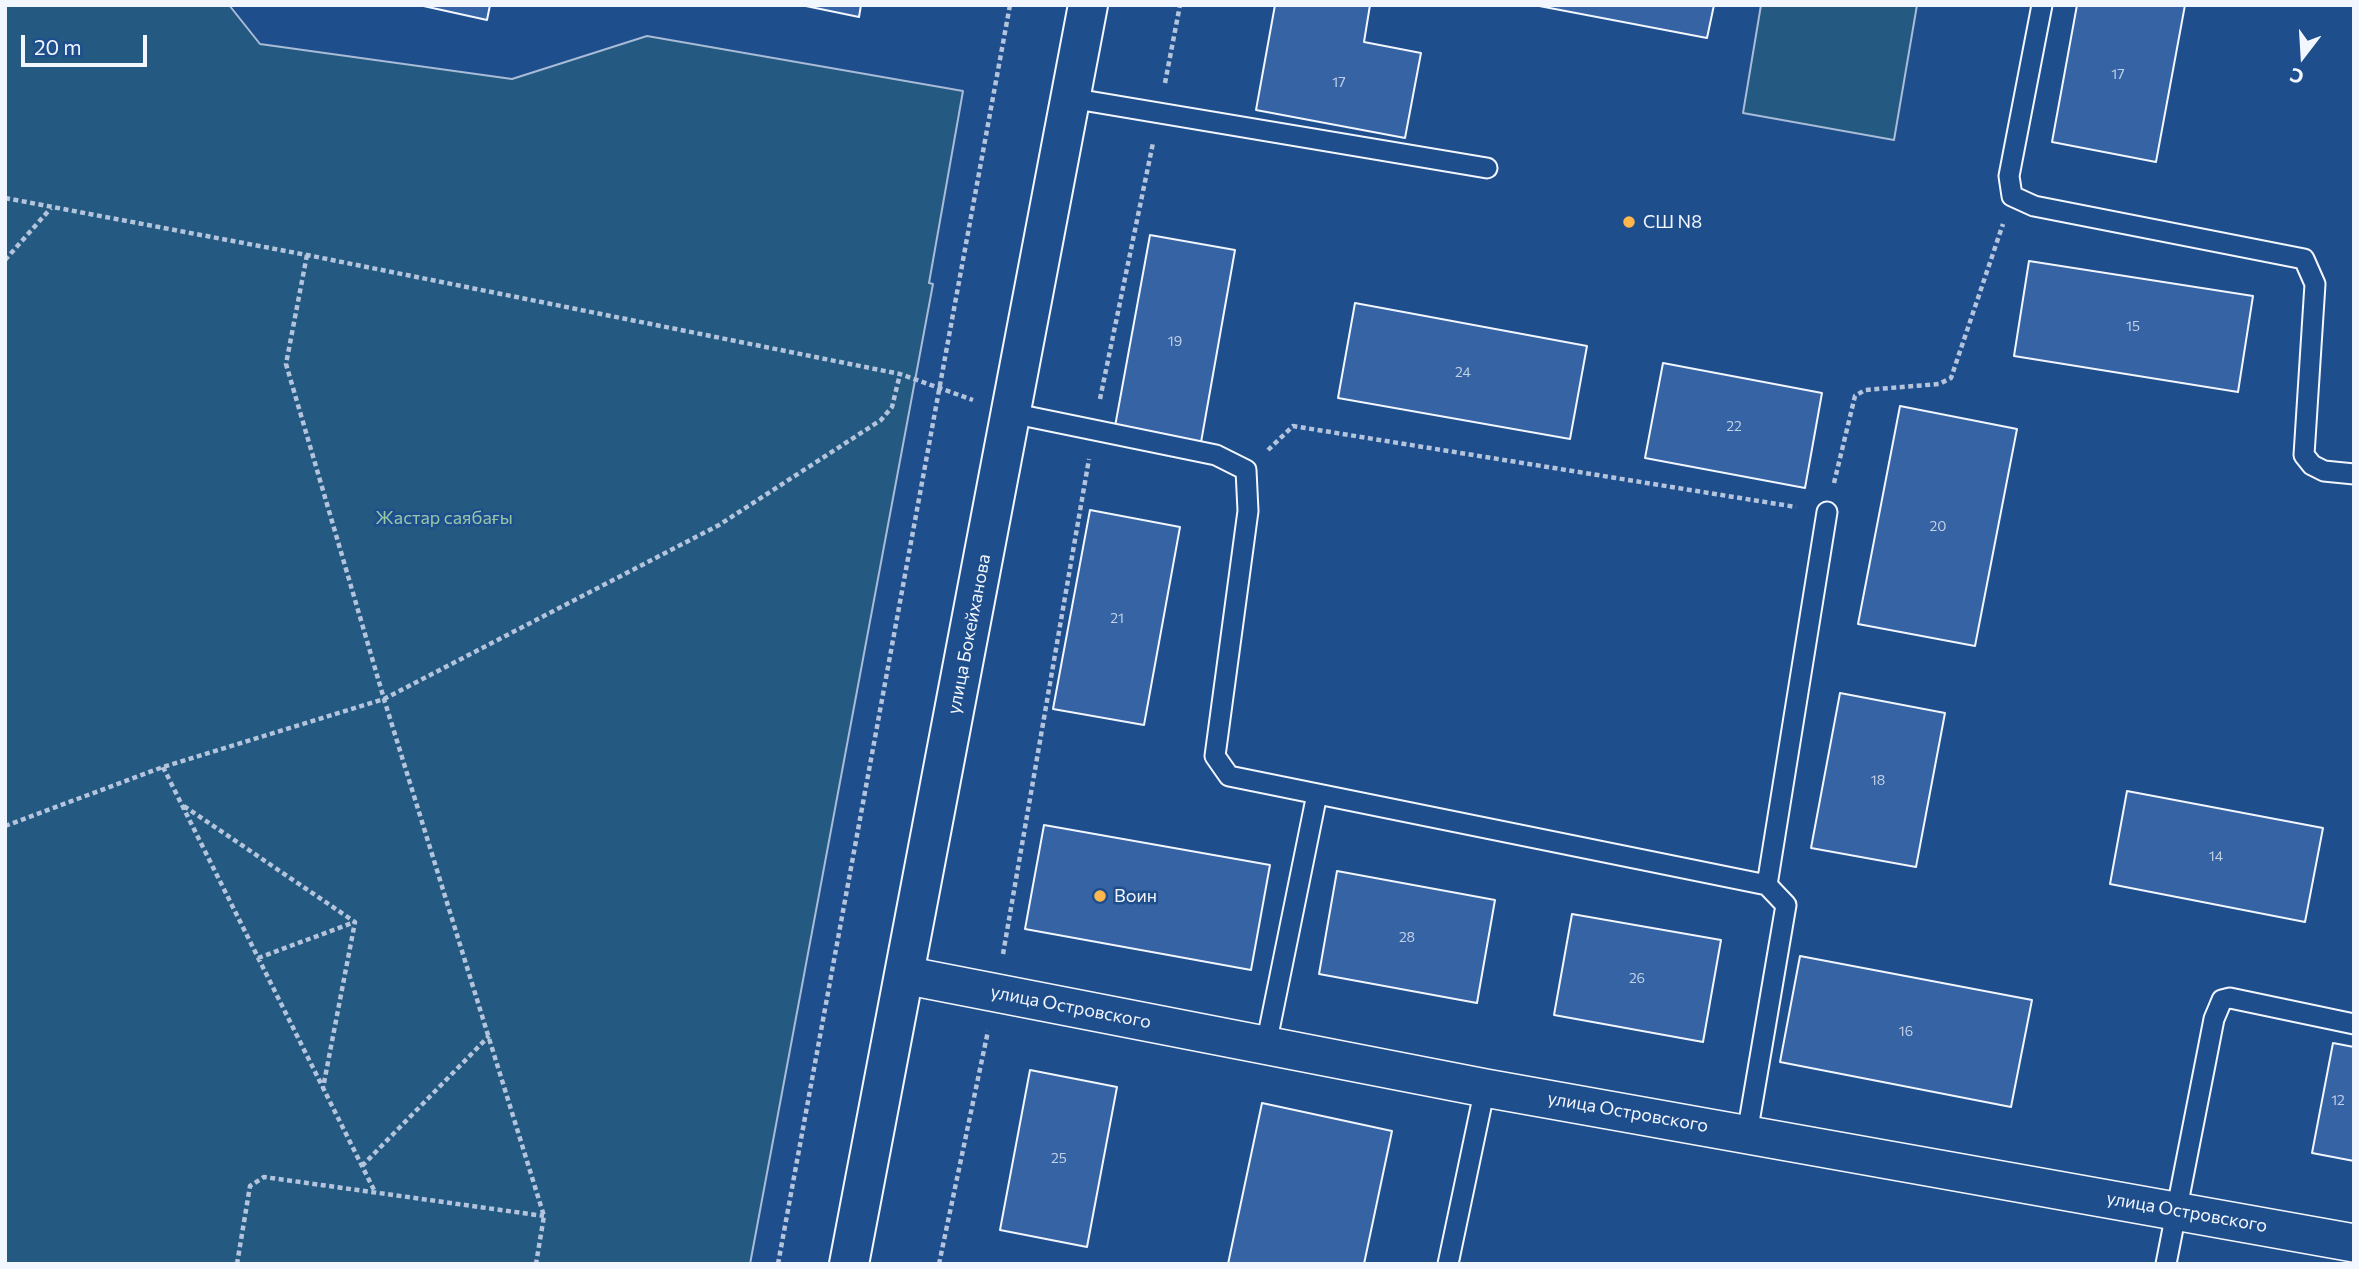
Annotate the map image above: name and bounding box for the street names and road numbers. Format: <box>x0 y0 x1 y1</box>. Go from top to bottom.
street label: улица Бокейханова <box>943 552 995 716</box>
street label: улица Островского <box>989 981 1153 1033</box>
street label: улица Островского <box>1546 1087 1710 1137</box>
street label: улица Островского <box>2105 1187 2269 1237</box>

